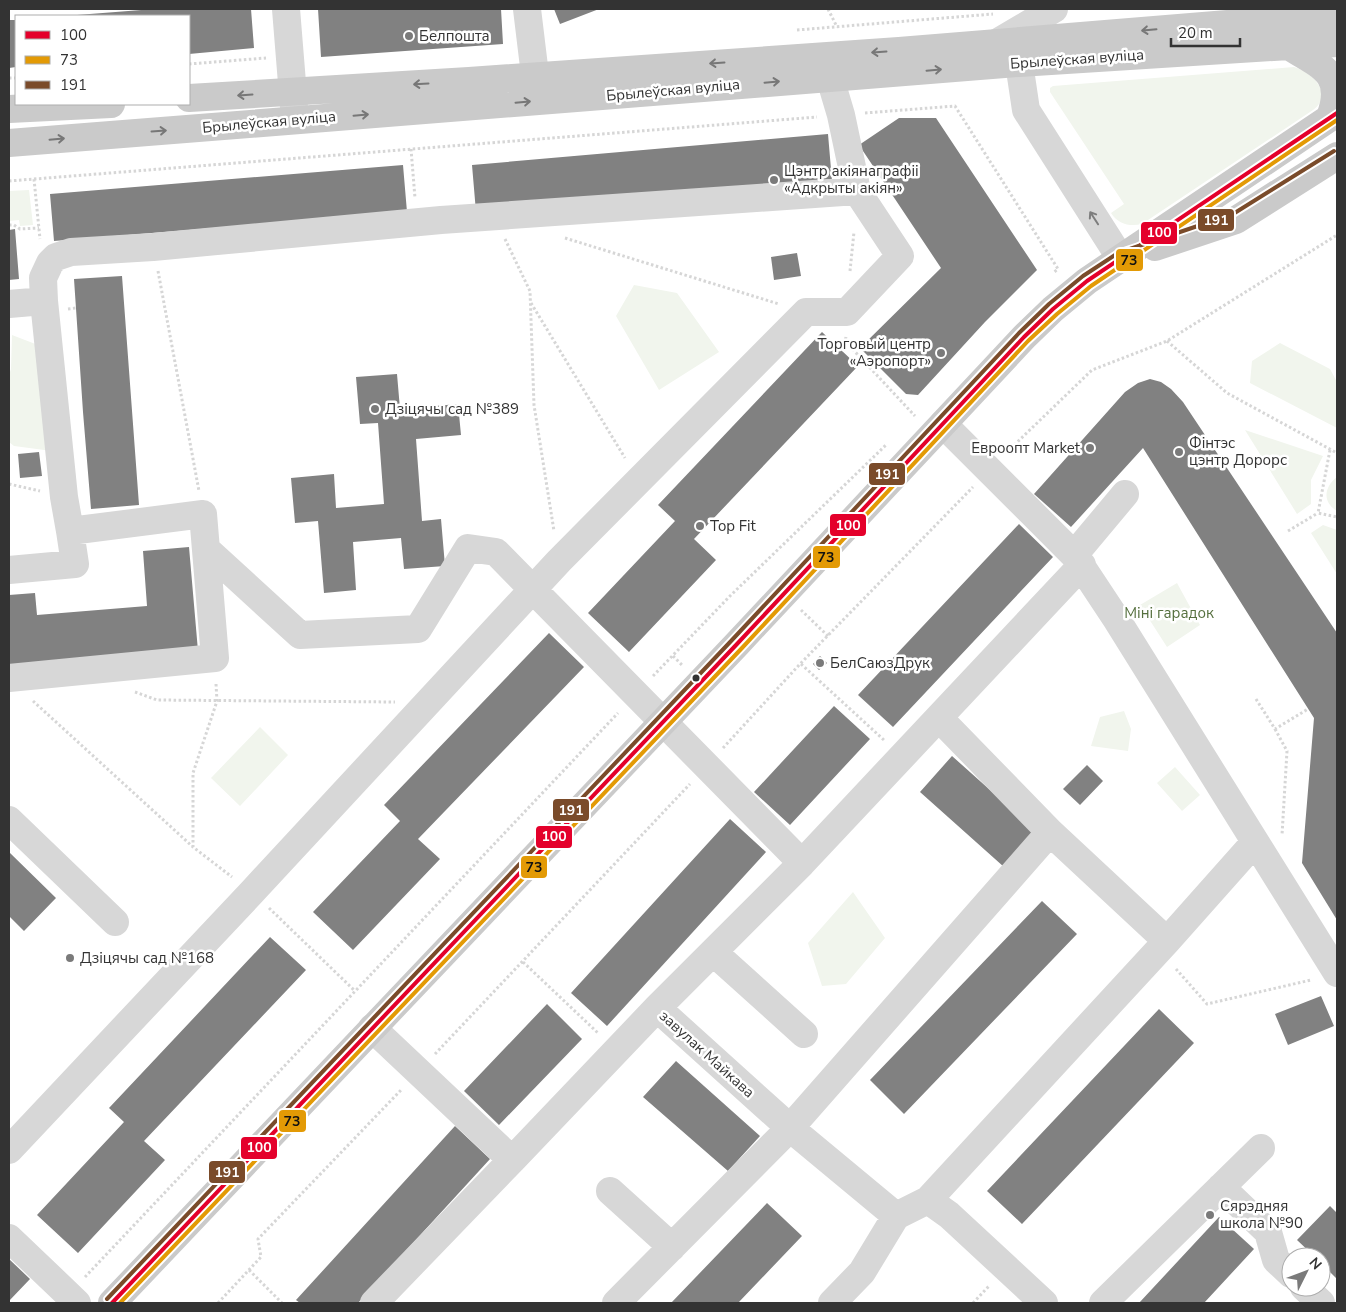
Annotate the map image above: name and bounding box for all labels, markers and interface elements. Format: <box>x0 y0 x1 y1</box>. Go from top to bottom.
legend <box>15 15 190 105</box>
scale bar <box>1171 15 1240 47</box>
text: 20 m <box>1178 23 1213 43</box>
text: 100 <box>60 25 87 45</box>
one-way arrow <box>1141 25 1157 35</box>
place label: Белпошта <box>419 26 490 46</box>
marker: Белпошта <box>403 30 415 42</box>
street label: Брылеўская вуліца <box>1009 44 1145 74</box>
one-way arrow <box>872 48 888 57</box>
text: 73 <box>60 50 78 70</box>
one-way arrow <box>710 58 726 68</box>
one-way arrow <box>926 65 942 74</box>
street label: Брылеўская вуліца <box>605 74 741 106</box>
text: 191 <box>60 75 87 95</box>
one-way arrow <box>764 78 780 87</box>
one-way arrow <box>413 79 429 88</box>
one-way arrow <box>237 90 253 99</box>
one-way arrow <box>515 97 531 107</box>
street label: Брылеўская вуліца <box>201 106 337 138</box>
one-way arrow <box>353 110 369 119</box>
one-way arrow <box>151 126 167 136</box>
one-way arrow <box>49 134 65 143</box>
place label: Цэнтр акіянаграфіі «Адкрыты акіян» <box>784 161 919 198</box>
marker: Цэнтр акіянаграфіі «Адкрыты акіян» <box>768 174 780 186</box>
line badge: 191 <box>1197 208 1235 232</box>
one-way arrow <box>1089 211 1099 225</box>
text: 191 <box>1203 211 1229 230</box>
line badge: 100 <box>1140 221 1178 245</box>
text: 100 <box>1146 223 1172 242</box>
line badge: 73 <box>1115 248 1144 272</box>
text: 73 <box>1121 251 1137 270</box>
place label: Торговый центр «Аэропорт» <box>817 334 931 371</box>
marker: Торговый центр «Аэропорт» <box>935 347 947 359</box>
place label: Дзіцячы сад №389 <box>385 399 519 419</box>
marker: Дзіцячы сад №389 <box>369 403 381 415</box>
place label: Фінтэс цэнтр Дорорс <box>1189 433 1287 470</box>
place label: Евроопт Market <box>971 438 1081 458</box>
marker: Евроопт Market <box>1084 442 1096 454</box>
marker: Фінтэс цэнтр Дорорс <box>1173 446 1185 458</box>
line badge: 191 <box>868 462 906 486</box>
text: 191 <box>874 465 900 484</box>
line badge: 100 <box>829 513 867 537</box>
place label: Top Fit <box>710 516 757 536</box>
text: 100 <box>835 516 861 535</box>
marker: Top Fit <box>694 520 706 532</box>
line badge: 73 <box>812 545 841 569</box>
text: 73 <box>818 548 834 567</box>
park label: Міні гарадок <box>1124 603 1214 623</box>
place label: БелСаюзДрук <box>830 653 930 673</box>
marker: БелСаюзДрук <box>814 657 826 669</box>
unlabelled marker <box>691 673 701 683</box>
line badge: 191 <box>552 798 590 822</box>
text: 191 <box>558 801 584 820</box>
line badge: 100 <box>535 825 573 849</box>
text: 100 <box>541 827 567 846</box>
line badge: 73 <box>520 855 548 879</box>
text: 73 <box>526 858 542 877</box>
place label: Дзіцячы сад №168 <box>80 948 214 968</box>
marker: Дзіцячы сад №168 <box>64 952 76 964</box>
street label: завулак Майкава <box>655 1006 759 1102</box>
line badge: 73 <box>278 1109 307 1133</box>
text: 73 <box>284 1112 300 1131</box>
line badge: 100 <box>240 1136 278 1160</box>
text: 100 <box>246 1138 272 1157</box>
line badge: 191 <box>208 1160 246 1184</box>
text: 191 <box>214 1163 240 1182</box>
place label: Сярэдняя школа №90 <box>1220 1196 1303 1233</box>
marker: Сярэдняя школа №90 <box>1204 1209 1216 1221</box>
north arrow <box>1281 1247 1331 1297</box>
text: N <box>1305 1253 1326 1274</box>

